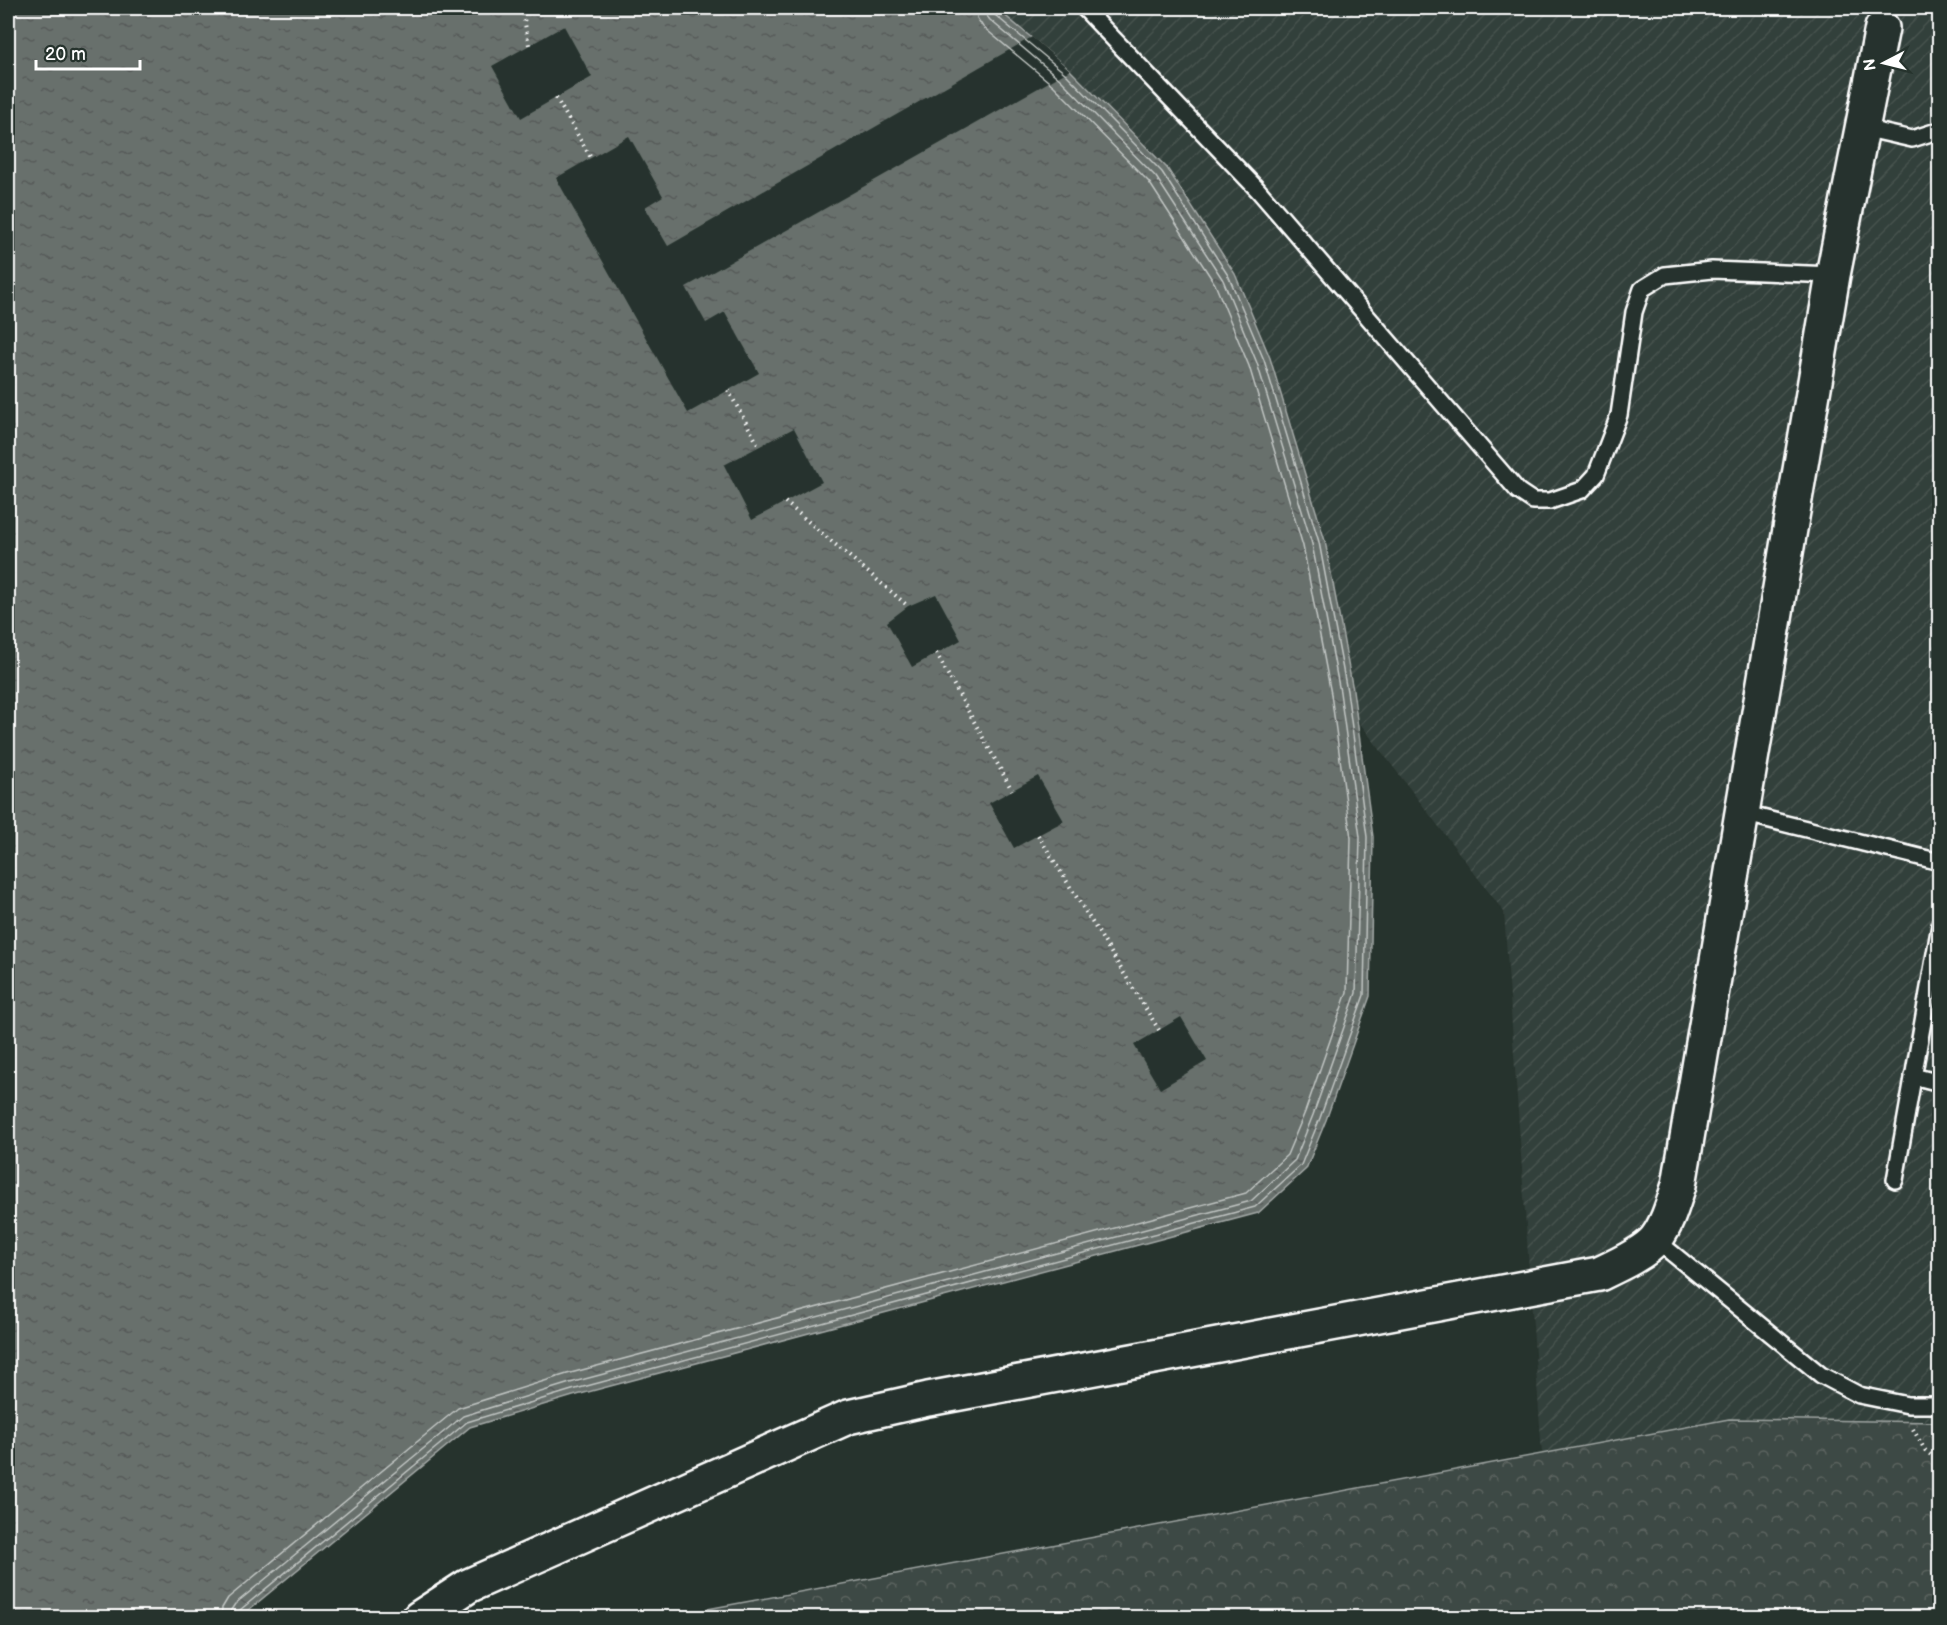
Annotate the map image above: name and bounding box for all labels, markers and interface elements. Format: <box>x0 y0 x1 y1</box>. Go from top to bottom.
scale bar <box>36 33 140 71</box>
north arrow <box>1854 33 1914 93</box>
text: 20 m <box>45 44 86 65</box>
text: N <box>1860 58 1881 72</box>

